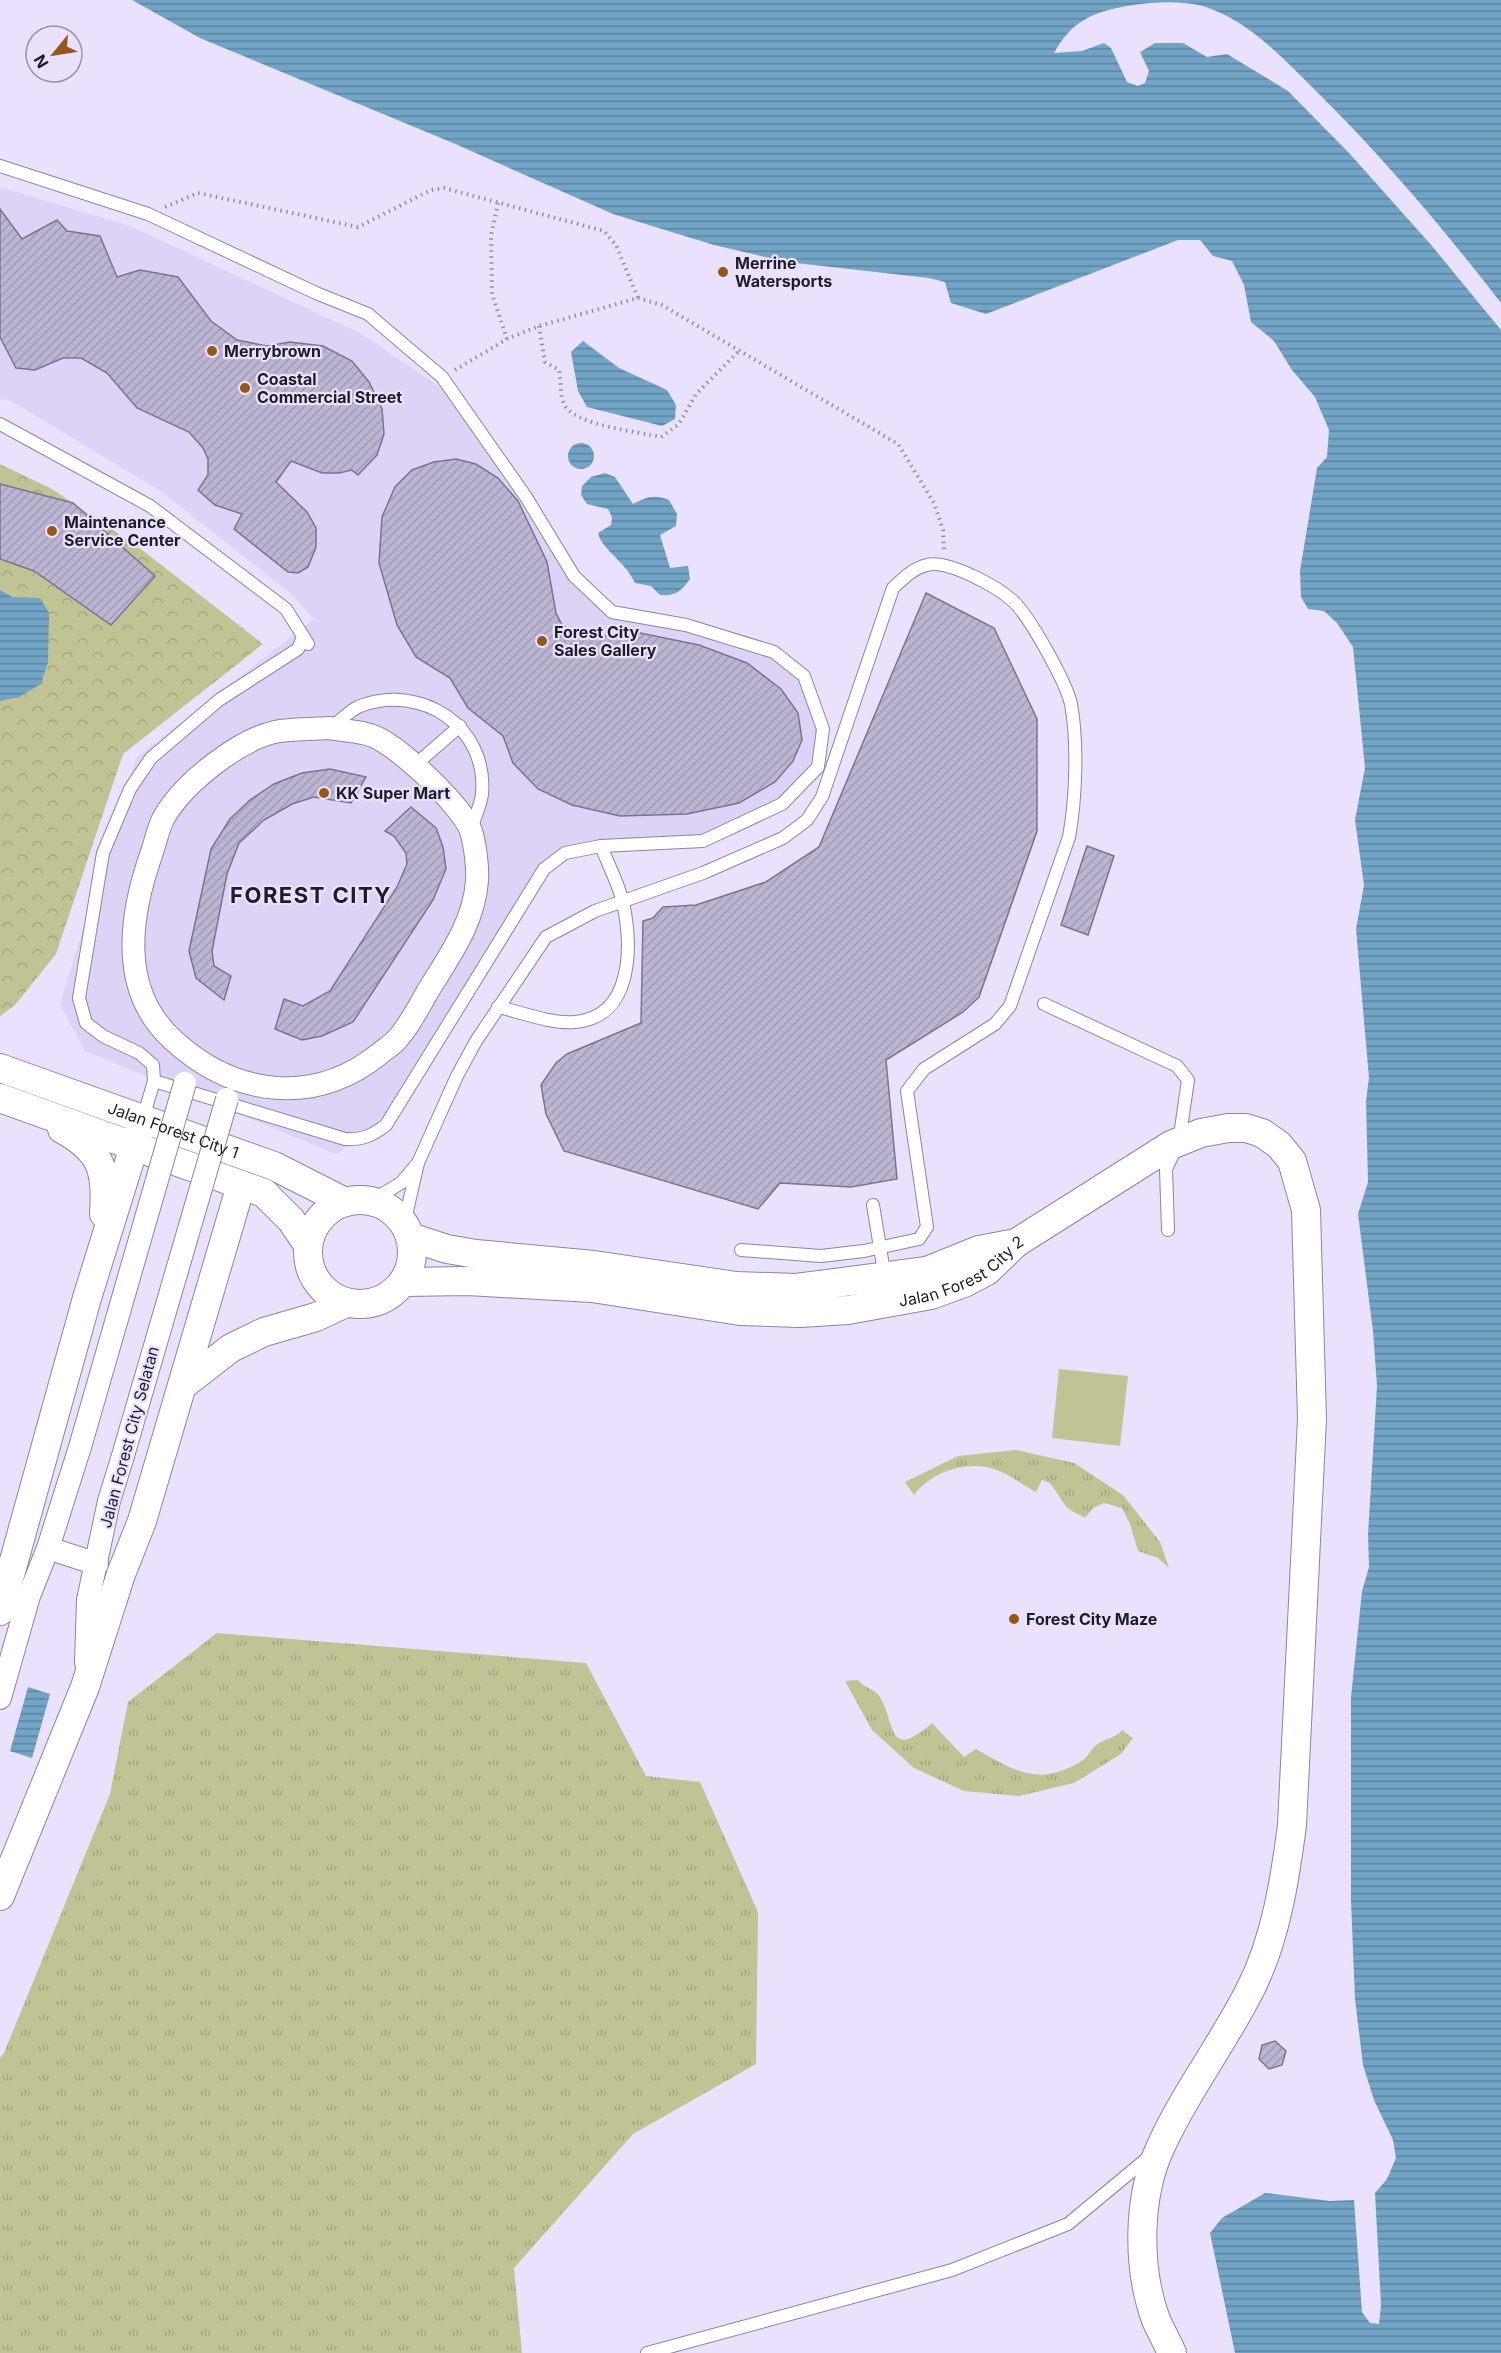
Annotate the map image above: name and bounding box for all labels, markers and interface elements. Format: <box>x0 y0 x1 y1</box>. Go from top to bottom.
north arrow <box>24 24 84 84</box>
text: N <box>29 51 53 72</box>
place label: Merrine Watersports <box>735 253 832 291</box>
marker: Merrine Watersports <box>716 265 730 279</box>
place label: Merrybrown <box>224 341 321 361</box>
marker: Merrybrown <box>205 344 219 358</box>
place label: Coastal Commercial Street <box>257 369 402 407</box>
marker: Coastal Commercial Street <box>238 381 252 395</box>
place label: Maintenance Service Center <box>64 512 181 550</box>
marker: Maintenance Service Center <box>45 524 59 538</box>
place label: Forest City Sales Gallery <box>554 622 657 660</box>
marker: Forest City Sales Gallery <box>535 634 549 648</box>
place label: KK Super Mart <box>336 783 450 803</box>
marker: KK Super Mart <box>317 786 331 800</box>
district label: FOREST CITY <box>230 882 392 908</box>
street label: Jalan Forest City 1 <box>105 1097 241 1163</box>
street label: Jalan Forest City 2 <box>897 1231 1027 1311</box>
street label: Jalan Forest City Selatan <box>95 1344 163 1530</box>
place label: Forest City Maze <box>1026 1609 1157 1629</box>
marker: Forest City Maze <box>1007 1612 1021 1626</box>

